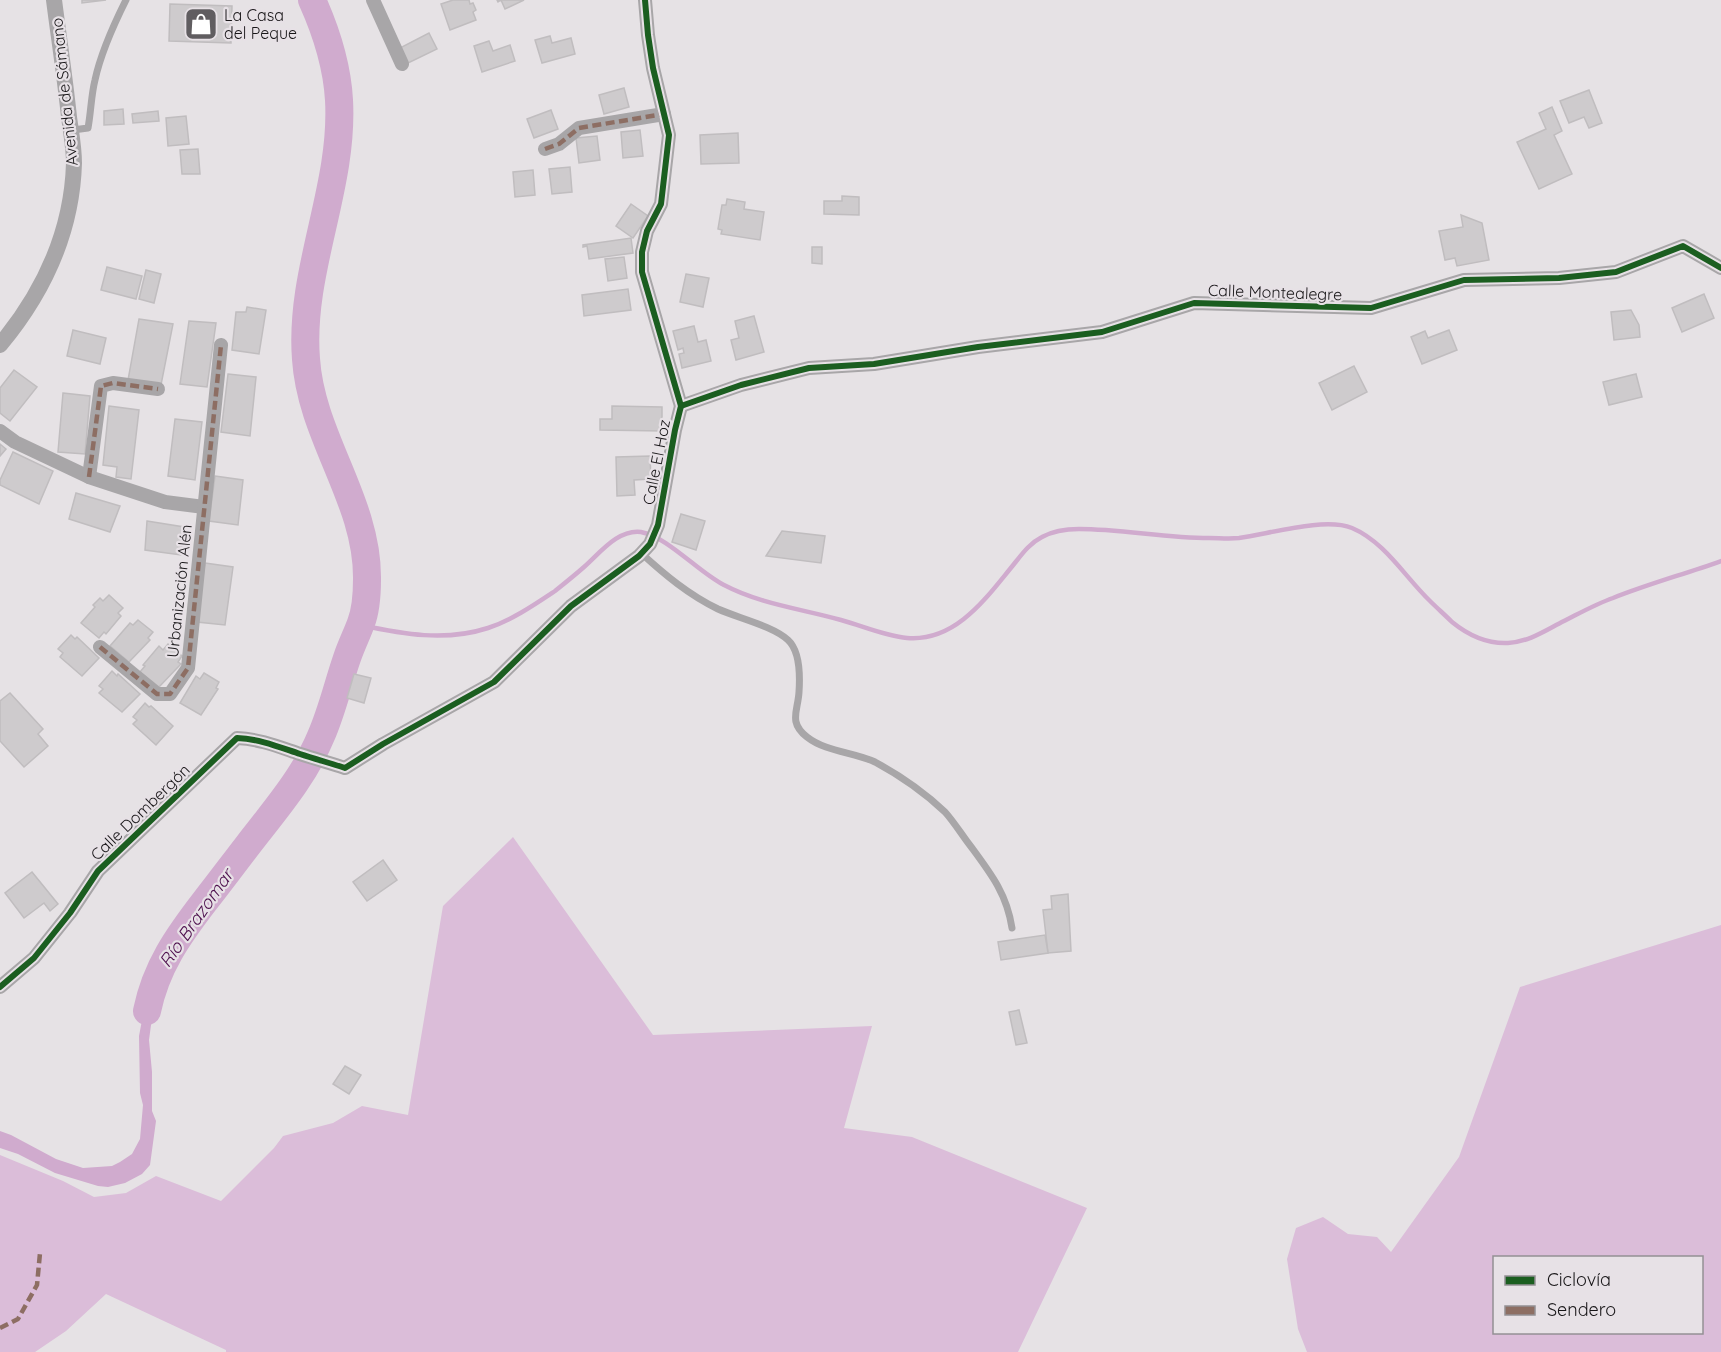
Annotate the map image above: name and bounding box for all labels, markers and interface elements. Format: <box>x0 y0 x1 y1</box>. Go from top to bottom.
place label: La Casa del Peque <box>224 5 297 43</box>
shop icon: La Casa del Peque <box>183 6 219 42</box>
street label: Avenida de Sámano <box>46 17 82 167</box>
street label: Calle Montealegre <box>1208 280 1342 304</box>
street label: Calle El Hoz <box>638 418 674 506</box>
street label: Urbanización Alén <box>162 523 196 659</box>
street label: Calle Dombergón <box>86 760 194 864</box>
water label: Río Brazomar <box>154 863 239 972</box>
legend <box>1493 1256 1703 1334</box>
text: Ciclovía <box>1547 1268 1611 1291</box>
text: Sendero <box>1547 1298 1616 1321</box>

